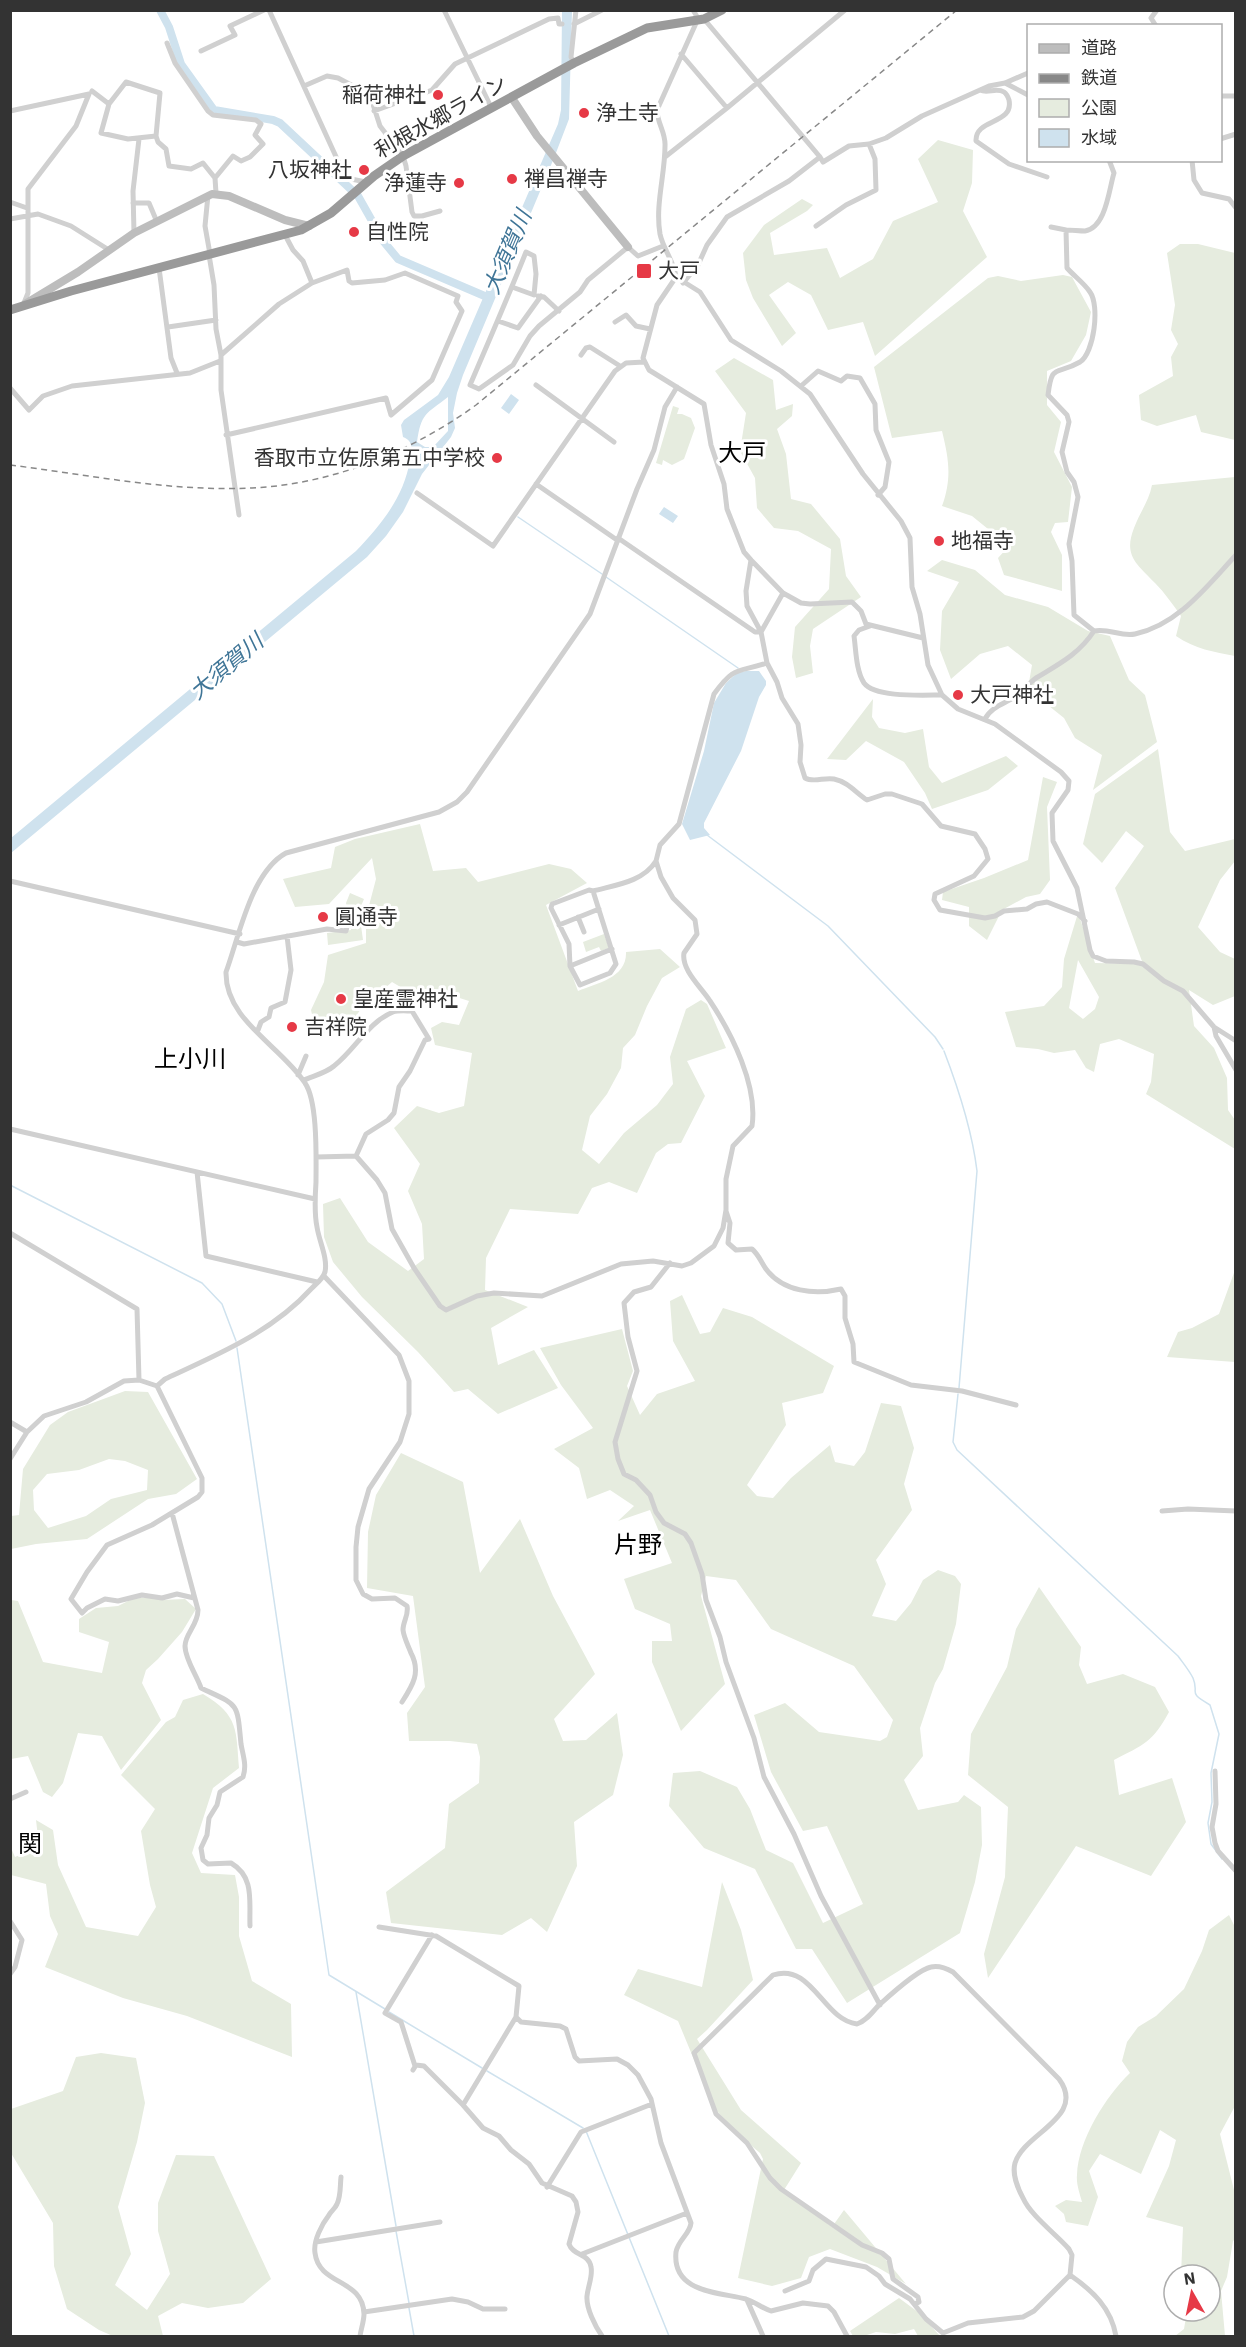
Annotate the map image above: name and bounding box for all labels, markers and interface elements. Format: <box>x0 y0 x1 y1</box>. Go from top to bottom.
legend <box>1027 24 1222 162</box>
text: 道路 <box>1081 36 1117 59</box>
text: 鉄道 <box>1081 66 1117 89</box>
street label: 利根水郷ライン <box>369 68 512 164</box>
place label: 稲荷神社 <box>342 80 426 108</box>
marker: 稲荷神社 <box>431 88 445 102</box>
text: 公園 <box>1081 96 1117 119</box>
place label: 浄土寺 <box>596 98 659 126</box>
marker: 浄土寺 <box>577 106 591 120</box>
text: 水域 <box>1081 126 1117 149</box>
place label: 八坂神社 <box>268 155 352 183</box>
marker: 八坂神社 <box>357 163 371 177</box>
place label: 禅昌禅寺 <box>524 164 608 192</box>
place label: 浄蓮寺 <box>384 168 447 196</box>
marker: 禅昌禅寺 <box>505 172 519 186</box>
marker: 浄蓮寺 <box>452 176 466 190</box>
water label: 大須賀川 <box>476 204 538 298</box>
place label: 自性院 <box>366 217 429 245</box>
marker: 自性院 <box>347 225 361 239</box>
place label: 大戸 <box>658 256 700 284</box>
marker: 大戸 <box>635 262 653 280</box>
district label: 大戸 <box>718 436 766 468</box>
place label: 香取市立佐原第五中学校 <box>254 443 485 471</box>
marker: 香取市立佐原第五中学校 <box>490 451 504 465</box>
place label: 地福寺 <box>951 526 1014 554</box>
marker: 地福寺 <box>932 534 946 548</box>
water label: 大須賀川 <box>183 625 270 705</box>
place label: 大戸神社 <box>970 680 1054 708</box>
marker: 大戸神社 <box>951 688 965 702</box>
place label: 圓通寺 <box>335 902 398 930</box>
marker: 圓通寺 <box>316 910 330 924</box>
place label: 皇産霊神社 <box>353 984 458 1012</box>
marker: 皇産霊神社 <box>334 992 348 1006</box>
place label: 吉祥院 <box>304 1012 367 1040</box>
marker: 吉祥院 <box>285 1020 299 1034</box>
district label: 上小川 <box>154 1042 226 1074</box>
district label: 片野 <box>614 1528 662 1560</box>
district label: 関 <box>18 1827 42 1859</box>
north arrow <box>1162 2263 1222 2323</box>
text: N <box>1182 2267 1197 2289</box>

